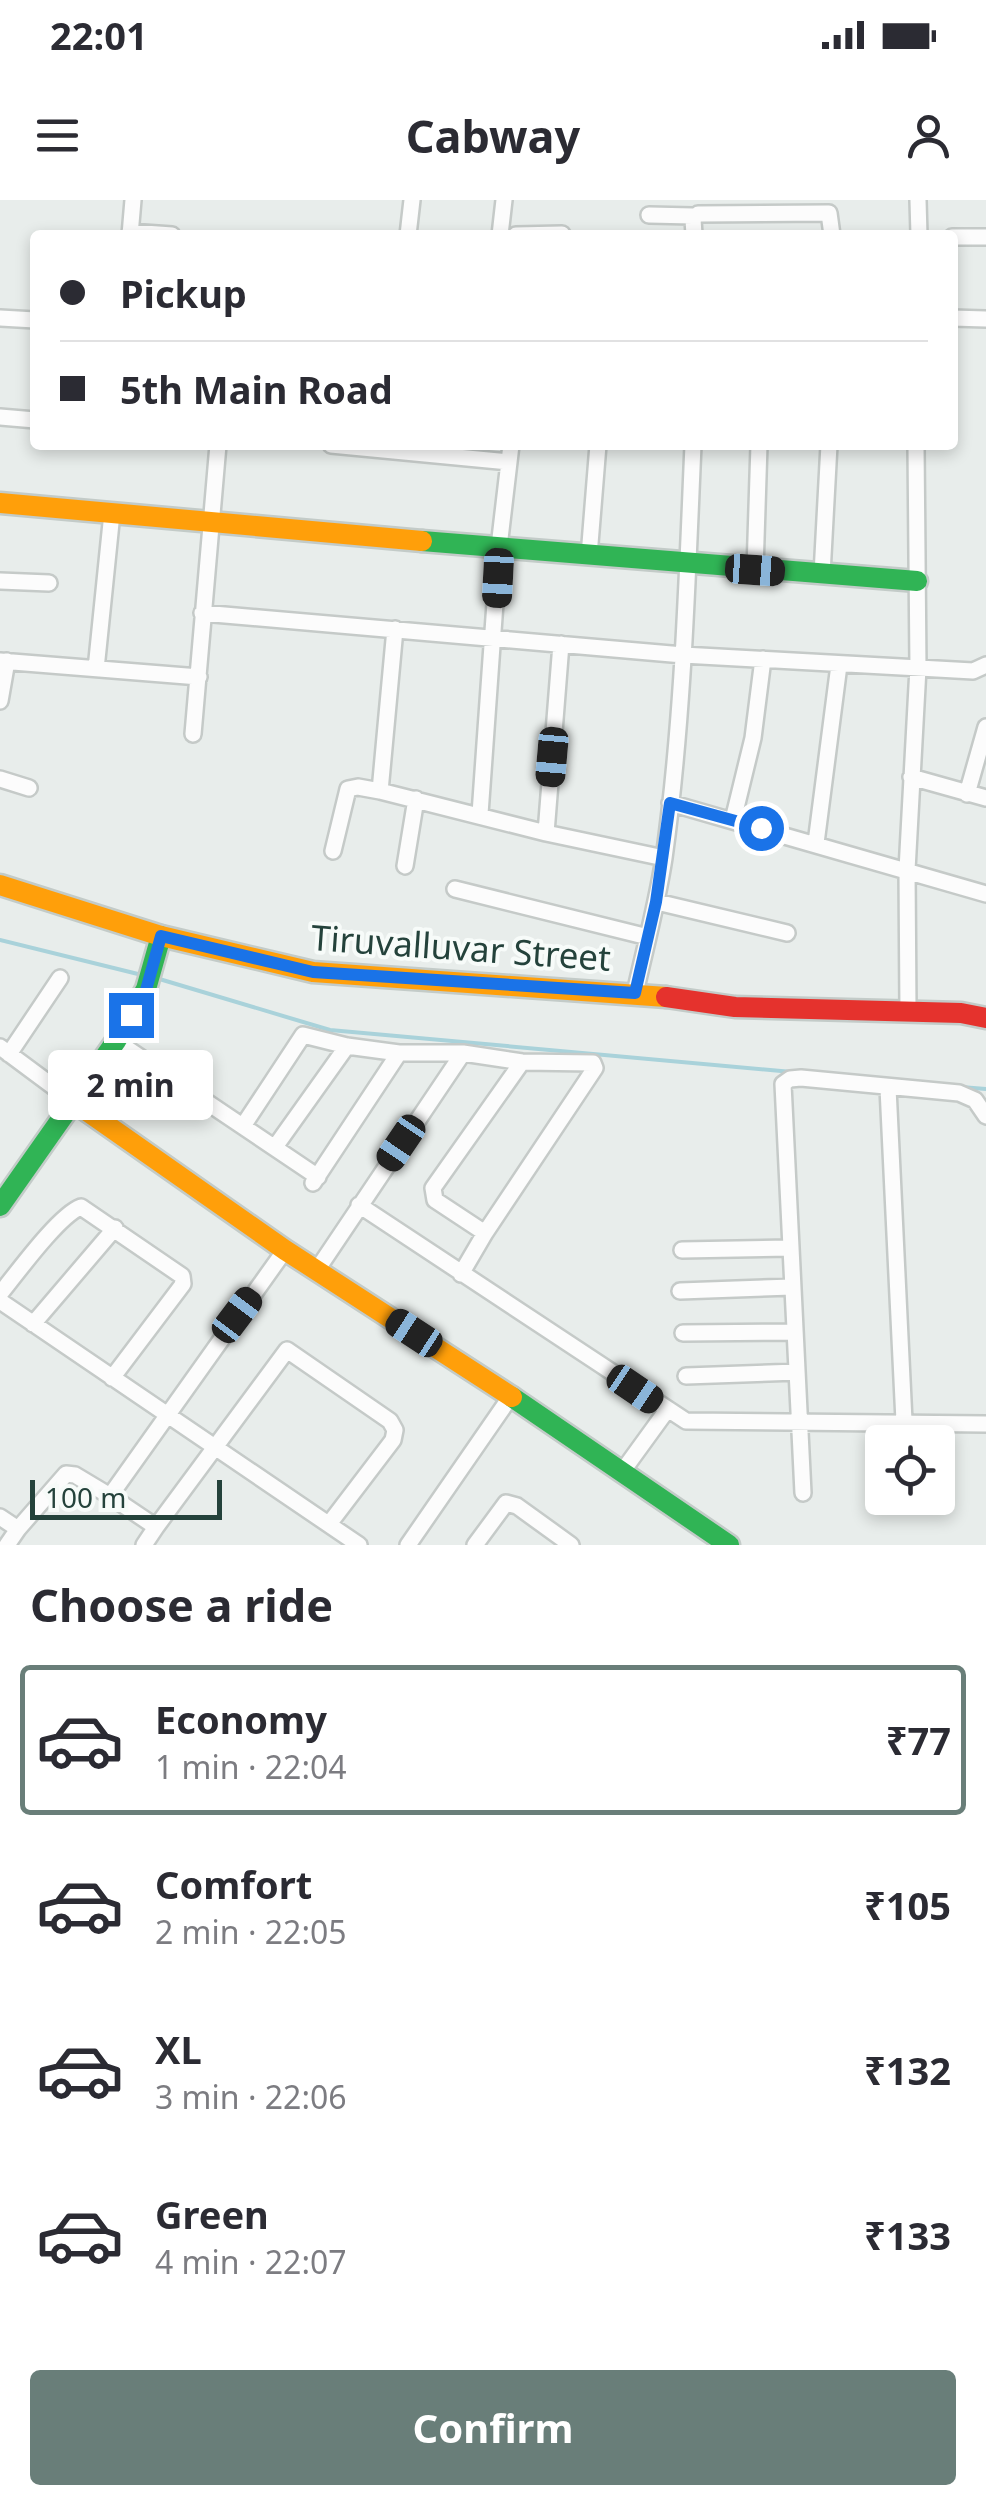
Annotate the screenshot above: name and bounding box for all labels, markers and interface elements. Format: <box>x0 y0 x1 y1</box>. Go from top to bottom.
text: 22:01 <box>50 9 148 61</box>
text: Cabway <box>406 105 580 166</box>
icon: menu <box>30 108 85 163</box>
icon: person <box>901 108 956 163</box>
text: Pickup <box>120 267 247 319</box>
text: 5th Main Road <box>120 363 393 415</box>
car <box>481 547 515 609</box>
car <box>724 553 786 587</box>
car <box>534 726 570 788</box>
route start <box>739 806 784 851</box>
street label: Tiruvalluvar Street <box>310 913 612 981</box>
route end <box>109 993 154 1038</box>
callout: 2 min <box>48 1050 214 1120</box>
text: 2 min <box>86 1063 175 1106</box>
car <box>372 1110 430 1176</box>
car <box>207 1282 267 1348</box>
car <box>381 1304 447 1362</box>
car <box>602 1360 668 1418</box>
map controls <box>865 1425 955 1515</box>
button: locate <box>865 1425 955 1515</box>
scale bar <box>30 1475 222 1520</box>
text: 100 m <box>45 1478 127 1516</box>
text: Choose a ride <box>30 1574 333 1635</box>
text: Economy <box>155 1693 327 1745</box>
icon: car <box>35 1695 125 1785</box>
text: ₹77 <box>886 1714 951 1766</box>
text: 1 min · 22:04 <box>155 1745 347 1788</box>
text: Comfort <box>155 1858 312 1910</box>
icon: car <box>35 1860 125 1950</box>
text: ₹105 <box>864 1879 951 1931</box>
text: 2 min · 22:05 <box>155 1910 347 1953</box>
text: XL <box>155 2023 202 2075</box>
icon: car <box>35 2025 125 2115</box>
text: ₹132 <box>864 2044 951 2096</box>
text: 3 min · 22:06 <box>155 2075 347 2118</box>
text: Green <box>155 2188 269 2240</box>
icon: car <box>35 2190 125 2280</box>
text: ₹133 <box>864 2209 951 2261</box>
text: 4 min · 22:07 <box>155 2240 347 2283</box>
button: Confirm <box>30 2370 956 2485</box>

